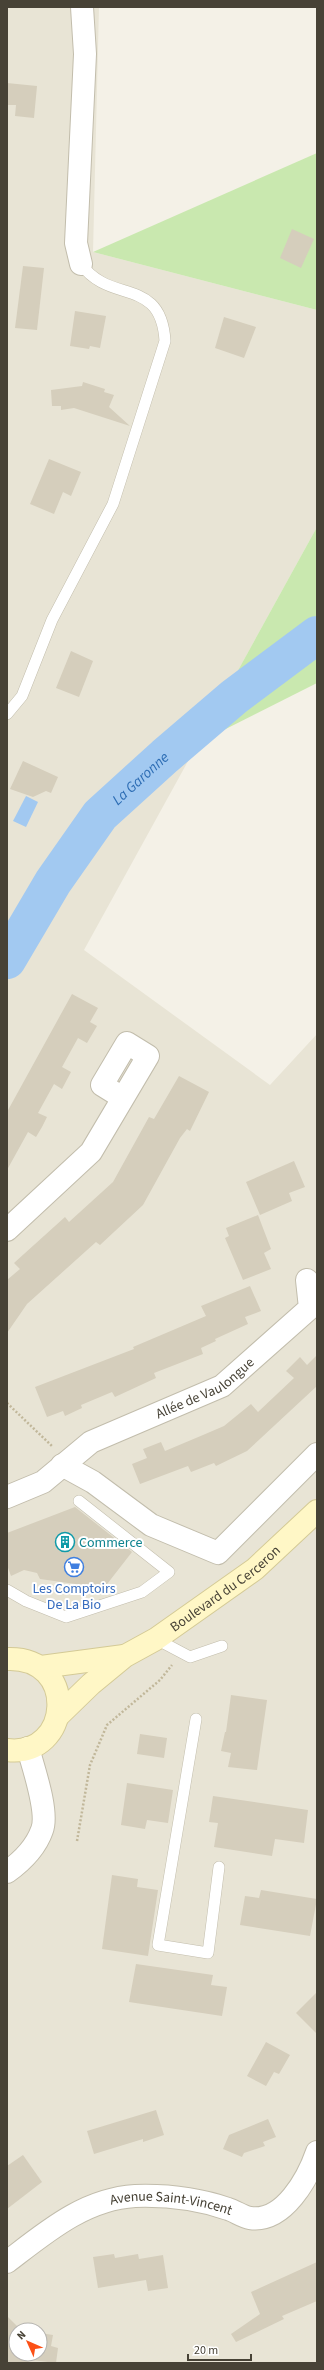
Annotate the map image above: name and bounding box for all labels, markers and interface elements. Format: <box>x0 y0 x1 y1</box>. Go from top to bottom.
water label: La Garonne <box>108 747 174 810</box>
street label: Allée de Vaulongue <box>153 1353 259 1424</box>
building icon: Commerce <box>54 1531 76 1553</box>
place label: Commerce <box>79 1533 143 1553</box>
street label: Boulevard du Cerceron <box>166 1541 285 1637</box>
supermarket icon: Les Comptoirs De La Bio <box>63 1556 85 1578</box>
place label: Les Comptoirs De La Bio <box>32 1579 116 1615</box>
street label: Avenue Saint-Vincent <box>108 2187 235 2221</box>
north arrow <box>8 2322 48 2362</box>
text: N <box>13 2327 29 2343</box>
scale bar <box>188 2336 251 2362</box>
text: 20 m <box>194 2342 218 2359</box>

